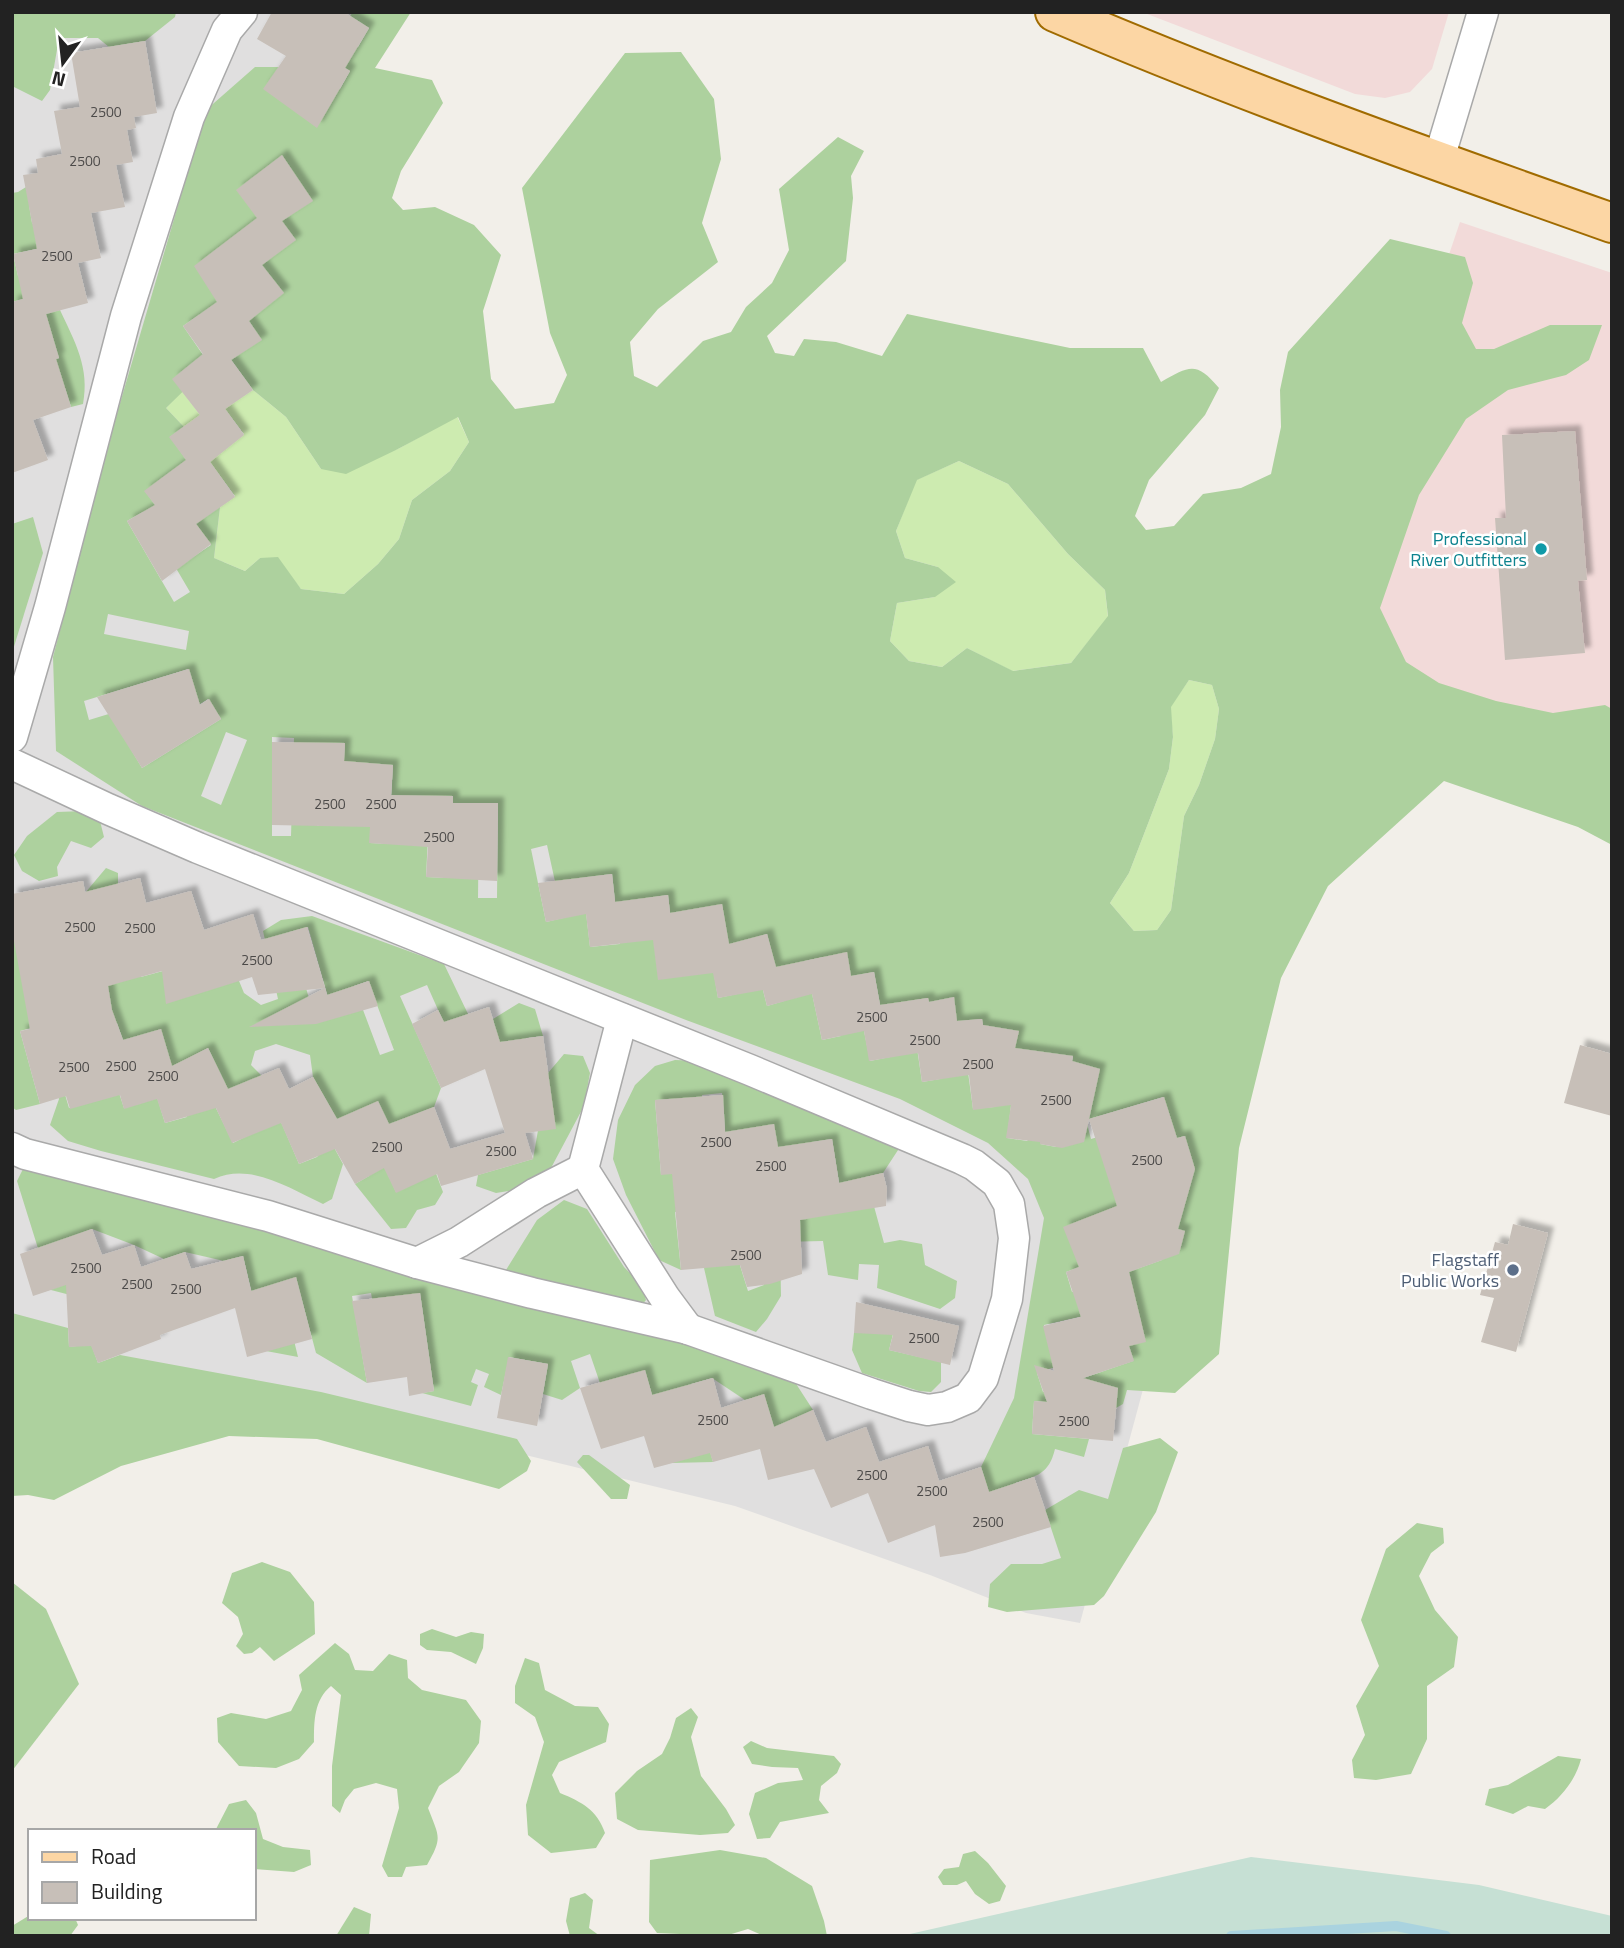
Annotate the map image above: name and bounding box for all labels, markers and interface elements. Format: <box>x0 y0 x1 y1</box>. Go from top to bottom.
north arrow <box>28 28 98 98</box>
text: N <box>48 64 69 96</box>
house number: 2500 <box>90 101 122 122</box>
house number: 2500 <box>69 150 101 171</box>
house number: 2500 <box>41 245 73 266</box>
place label: Professional River Outfitters <box>1410 525 1527 573</box>
marker: Professional River Outfitters <box>1533 541 1549 557</box>
house number: 2500 <box>314 793 346 814</box>
house number: 2500 <box>365 793 397 814</box>
house number: 2500 <box>423 826 455 847</box>
house number: 2500 <box>64 916 96 937</box>
house number: 2500 <box>124 917 156 938</box>
house number: 2500 <box>241 949 273 970</box>
house number: 2500 <box>856 1006 888 1027</box>
house number: 2500 <box>909 1029 941 1050</box>
house number: 2500 <box>962 1053 994 1074</box>
house number: 2500 <box>105 1055 137 1076</box>
house number: 2500 <box>58 1056 90 1077</box>
house number: 2500 <box>147 1065 179 1086</box>
house number: 2500 <box>1040 1089 1072 1110</box>
house number: 2500 <box>700 1131 732 1152</box>
house number: 2500 <box>371 1136 403 1157</box>
house number: 2500 <box>485 1140 517 1161</box>
house number: 2500 <box>1131 1149 1163 1170</box>
house number: 2500 <box>755 1155 787 1176</box>
house number: 2500 <box>730 1244 762 1265</box>
place label: Flagstaff Public Works <box>1401 1246 1499 1294</box>
house number: 2500 <box>70 1257 102 1278</box>
marker: Flagstaff Public Works <box>1505 1262 1521 1278</box>
house number: 2500 <box>121 1273 153 1294</box>
house number: 2500 <box>170 1278 202 1299</box>
house number: 2500 <box>908 1327 940 1348</box>
house number: 2500 <box>697 1409 729 1430</box>
house number: 2500 <box>1058 1410 1090 1431</box>
house number: 2500 <box>856 1464 888 1485</box>
house number: 2500 <box>916 1480 948 1501</box>
house number: 2500 <box>972 1511 1004 1532</box>
legend <box>28 1829 256 1920</box>
text: Road <box>91 1840 136 1872</box>
text: Building <box>91 1875 163 1907</box>

